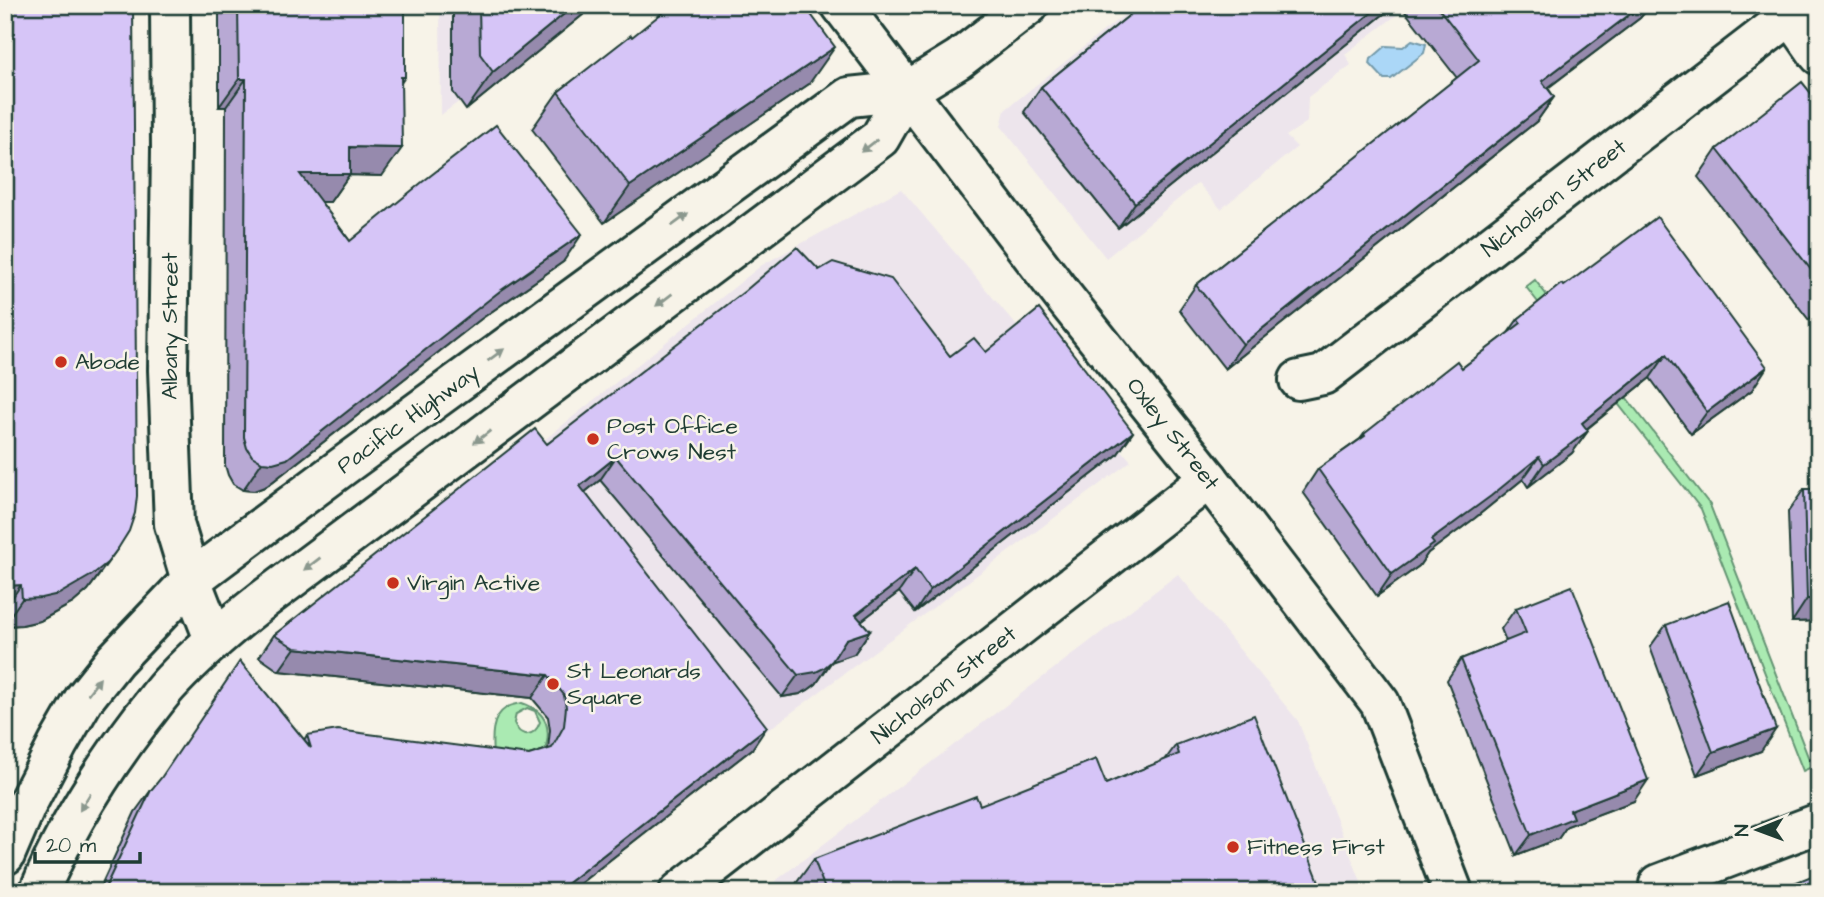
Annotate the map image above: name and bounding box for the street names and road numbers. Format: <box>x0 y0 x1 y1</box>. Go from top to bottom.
street label: Nicholson Street <box>1475 131 1634 265</box>
street label: Albany Street <box>154 252 187 400</box>
street label: Pacific Highway <box>330 356 487 482</box>
street label: Oxley Street <box>1118 371 1228 498</box>
street label: Nicholson Street <box>865 618 1024 752</box>

